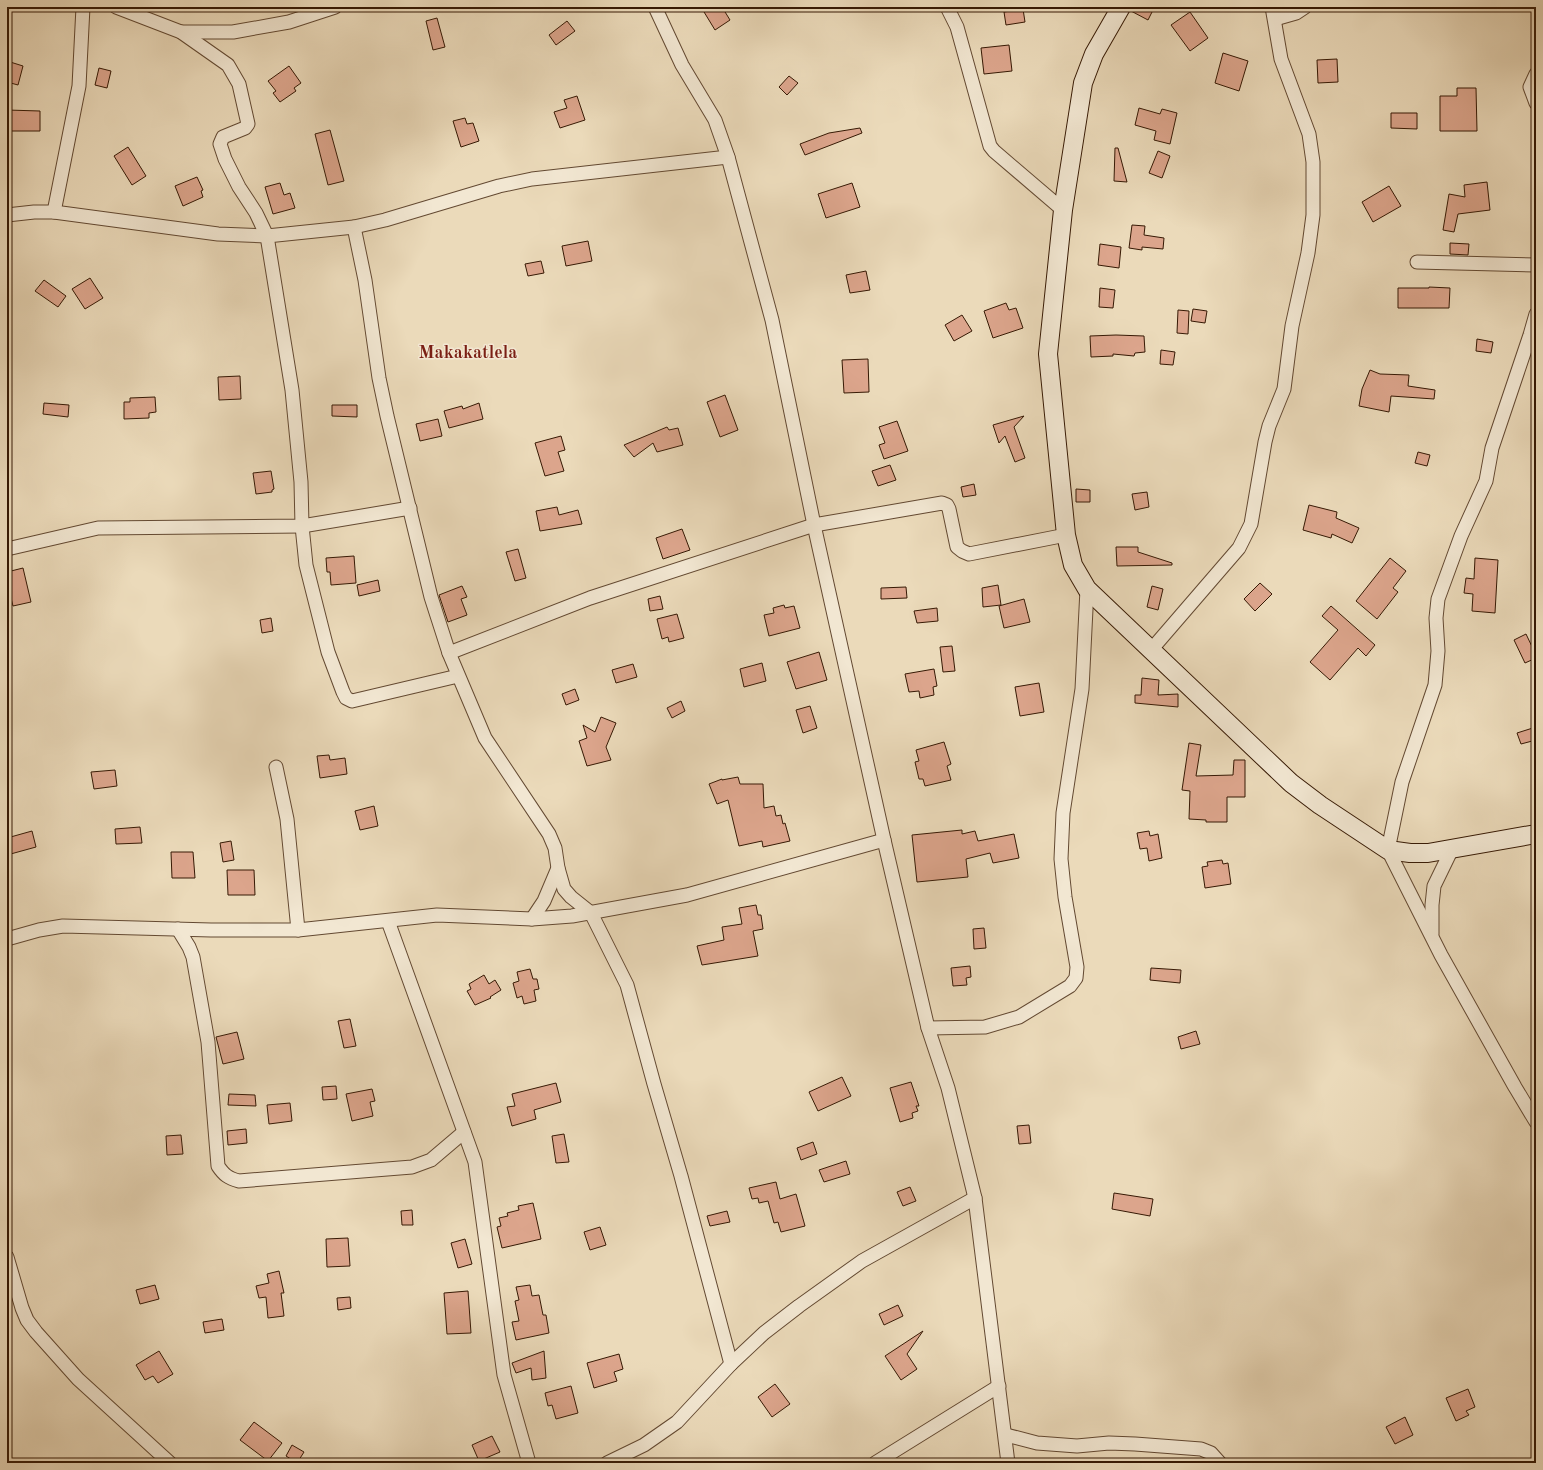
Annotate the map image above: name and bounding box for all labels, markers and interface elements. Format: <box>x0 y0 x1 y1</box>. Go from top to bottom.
district label: Makakatlela <box>419 344 517 362</box>

